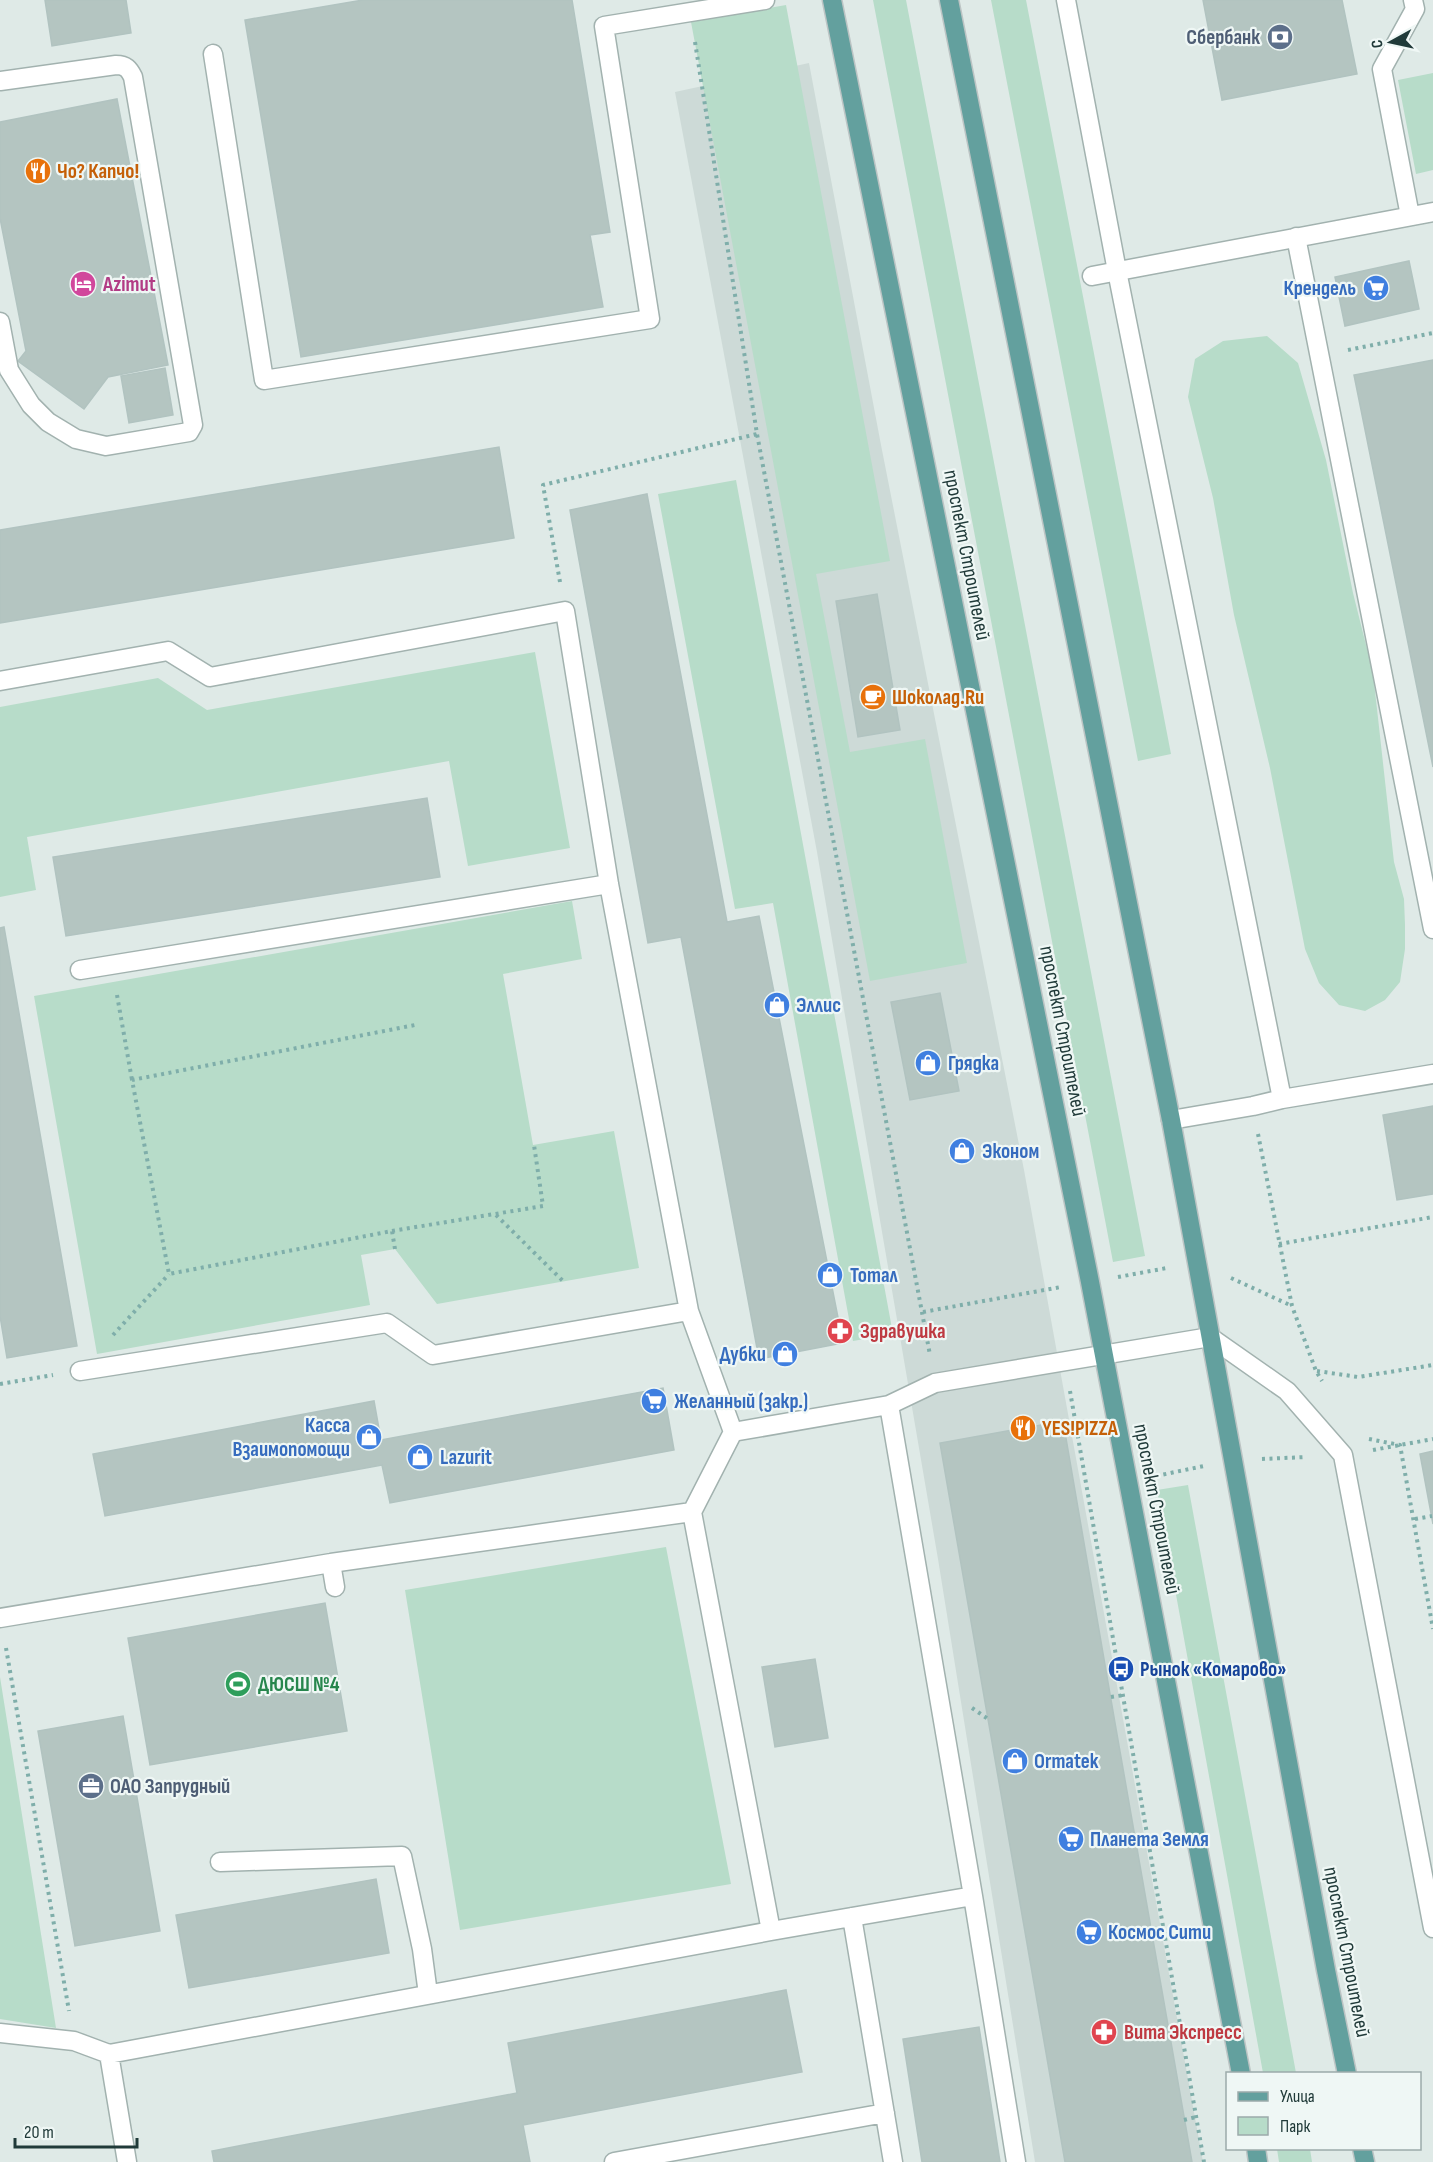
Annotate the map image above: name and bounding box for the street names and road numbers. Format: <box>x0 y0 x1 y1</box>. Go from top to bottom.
street label: проспект Строителей <box>938 468 996 642</box>
street label: проспект Строителей <box>1034 944 1092 1118</box>
street label: проспект Строителей <box>1128 1422 1186 1596</box>
street label: проспект Строителей <box>1318 1865 1376 2039</box>

